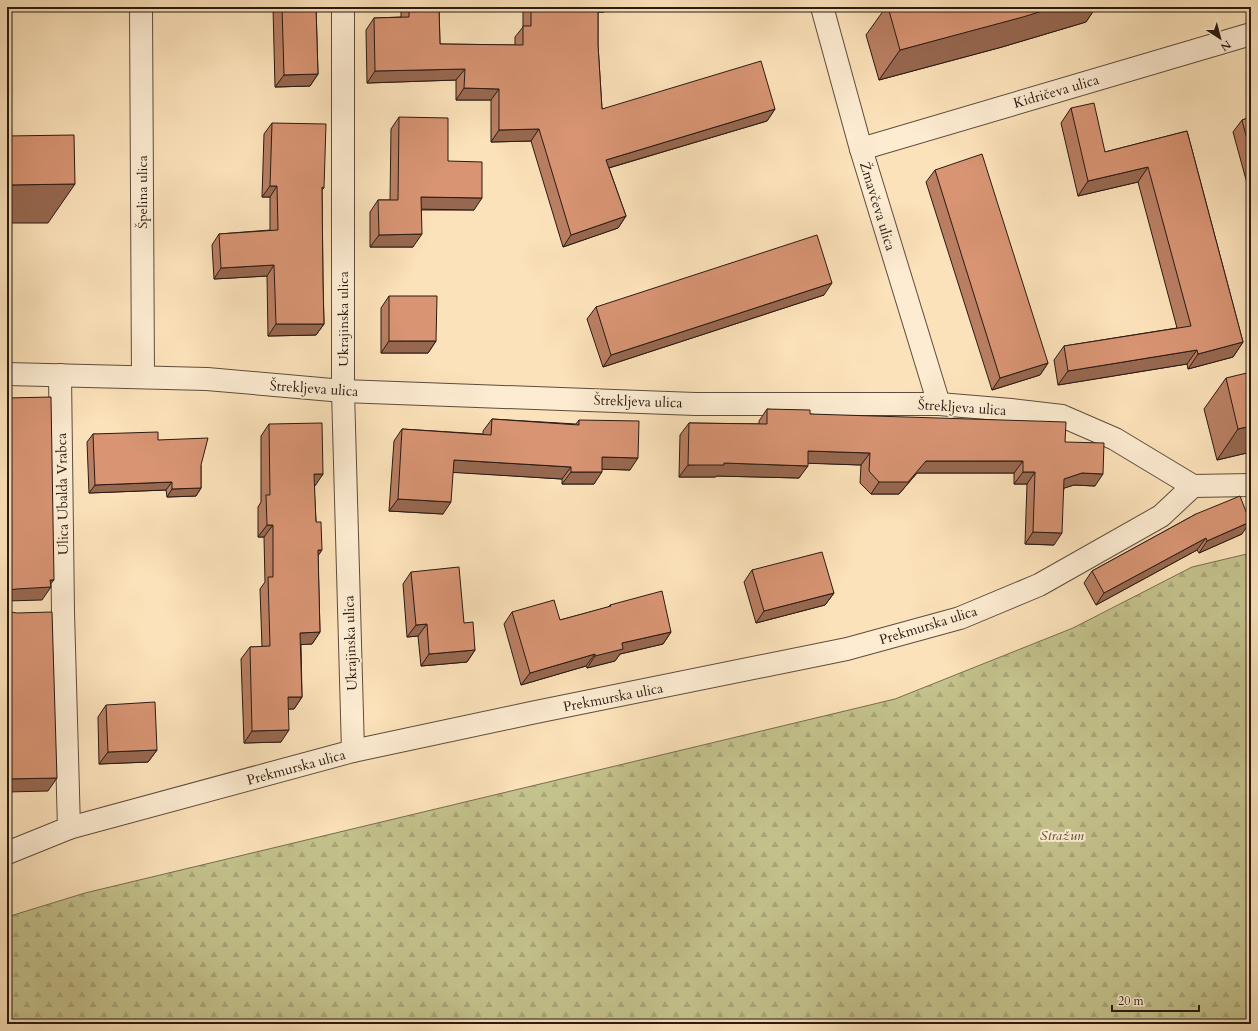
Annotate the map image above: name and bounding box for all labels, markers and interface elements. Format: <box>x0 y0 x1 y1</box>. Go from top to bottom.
north arrow <box>1200 18 1240 58</box>
text: N <box>1217 37 1234 55</box>
street label: Kidričeva ulica <box>1011 70 1101 113</box>
street label: Špelina ulica <box>133 155 152 229</box>
street label: Žmavčeva ulica <box>855 159 900 253</box>
street label: Ukrajinska ulica <box>334 271 353 367</box>
street label: Štrekljeva ulica <box>269 376 359 401</box>
street label: Štrekljeva ulica <box>593 390 683 413</box>
street label: Štrekljeva ulica <box>917 395 1007 420</box>
street label: Ulica Ubalda Vrabca <box>52 433 73 555</box>
street label: Ukrajinska ulica <box>339 595 362 691</box>
street label: Prekmurska ulica <box>877 602 979 649</box>
street label: Prekmurska ulica <box>561 678 665 716</box>
street label: Prekmurska ulica <box>245 745 348 790</box>
park label: Stražun <box>1040 826 1084 845</box>
scale bar <box>1112 987 1199 1013</box>
text: 20 m <box>1118 993 1145 1009</box>

